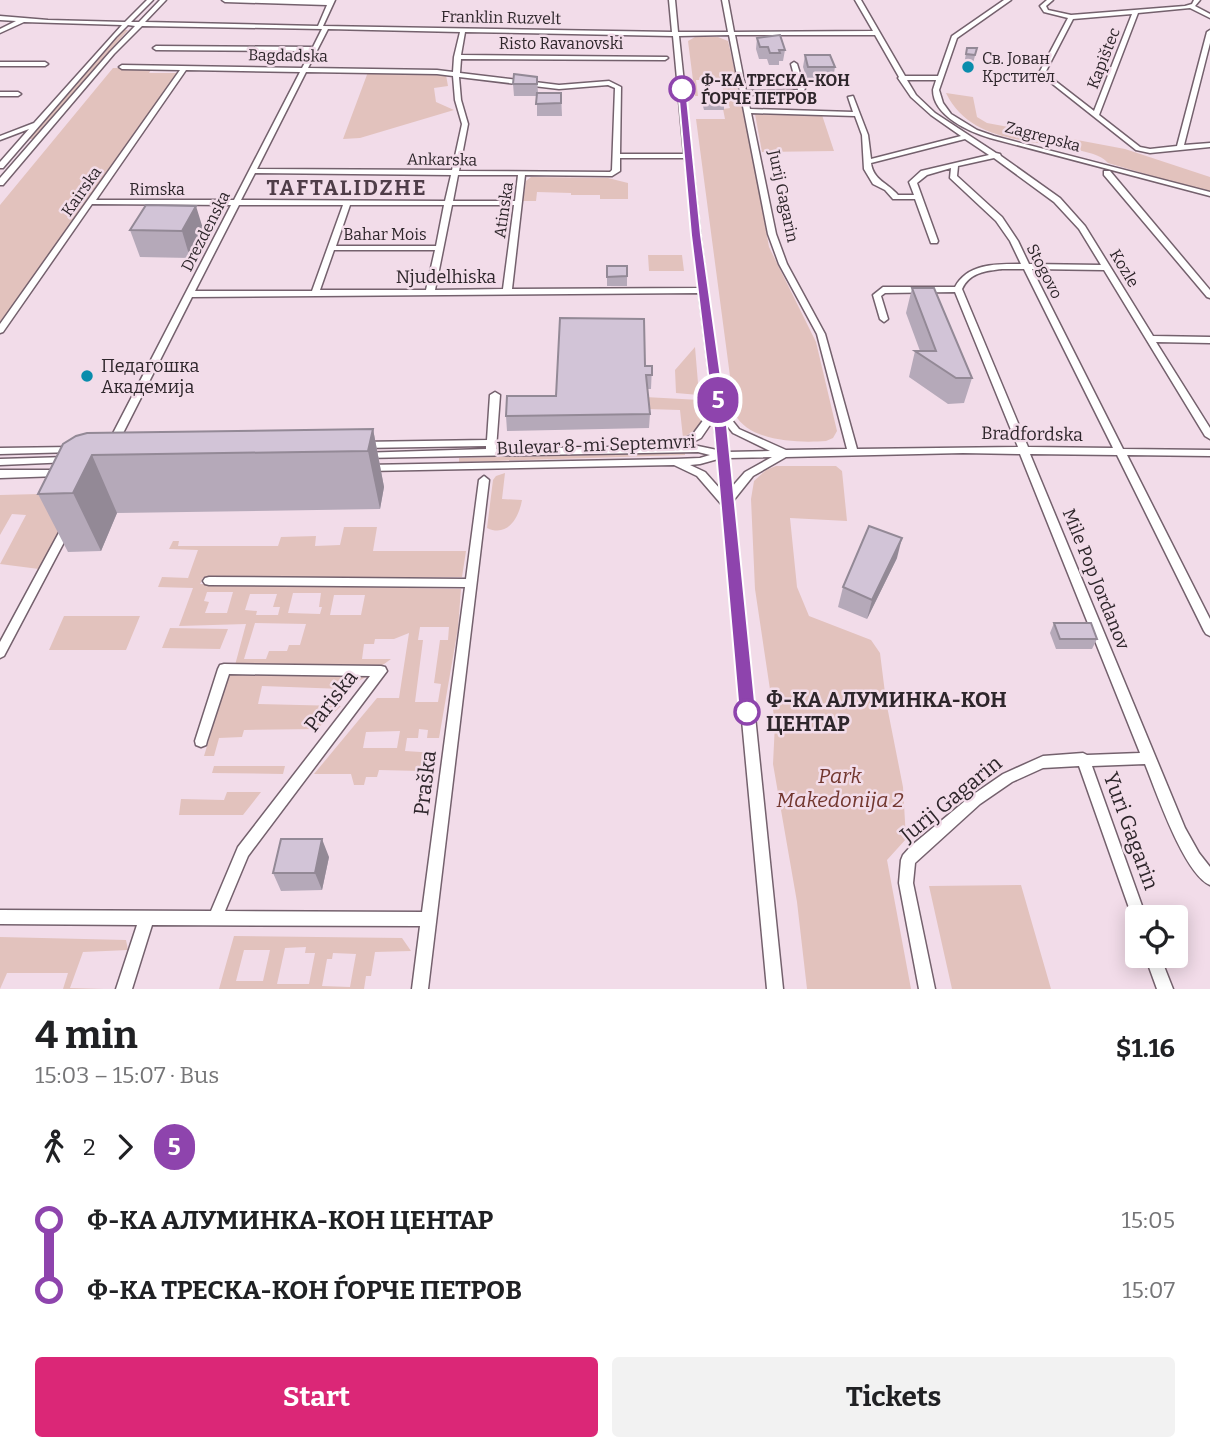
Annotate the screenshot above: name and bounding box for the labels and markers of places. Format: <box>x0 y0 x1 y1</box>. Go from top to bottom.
place label: Св. Јован Крстител <box>982 49 1055 86</box>
marker: Св. Јован Крстител <box>960 59 976 75</box>
place label: Ф-КА ТРЕСКА-КОН ЃОРЧЕ ПЕТРОВ <box>701 71 850 108</box>
marker: Ф-КА ТРЕСКА-КОН ЃОРЧЕ ПЕТРОВ <box>669 76 695 102</box>
place label: Педагошка Академија <box>101 355 199 398</box>
marker: Педагошка Академија <box>79 368 95 384</box>
place label: Ф-КА АЛУМИНКА-КОН ЦЕНТАР <box>766 687 1007 737</box>
marker: Ф-КА АЛУМИНКА-КОН ЦЕНТАР <box>734 699 760 725</box>

